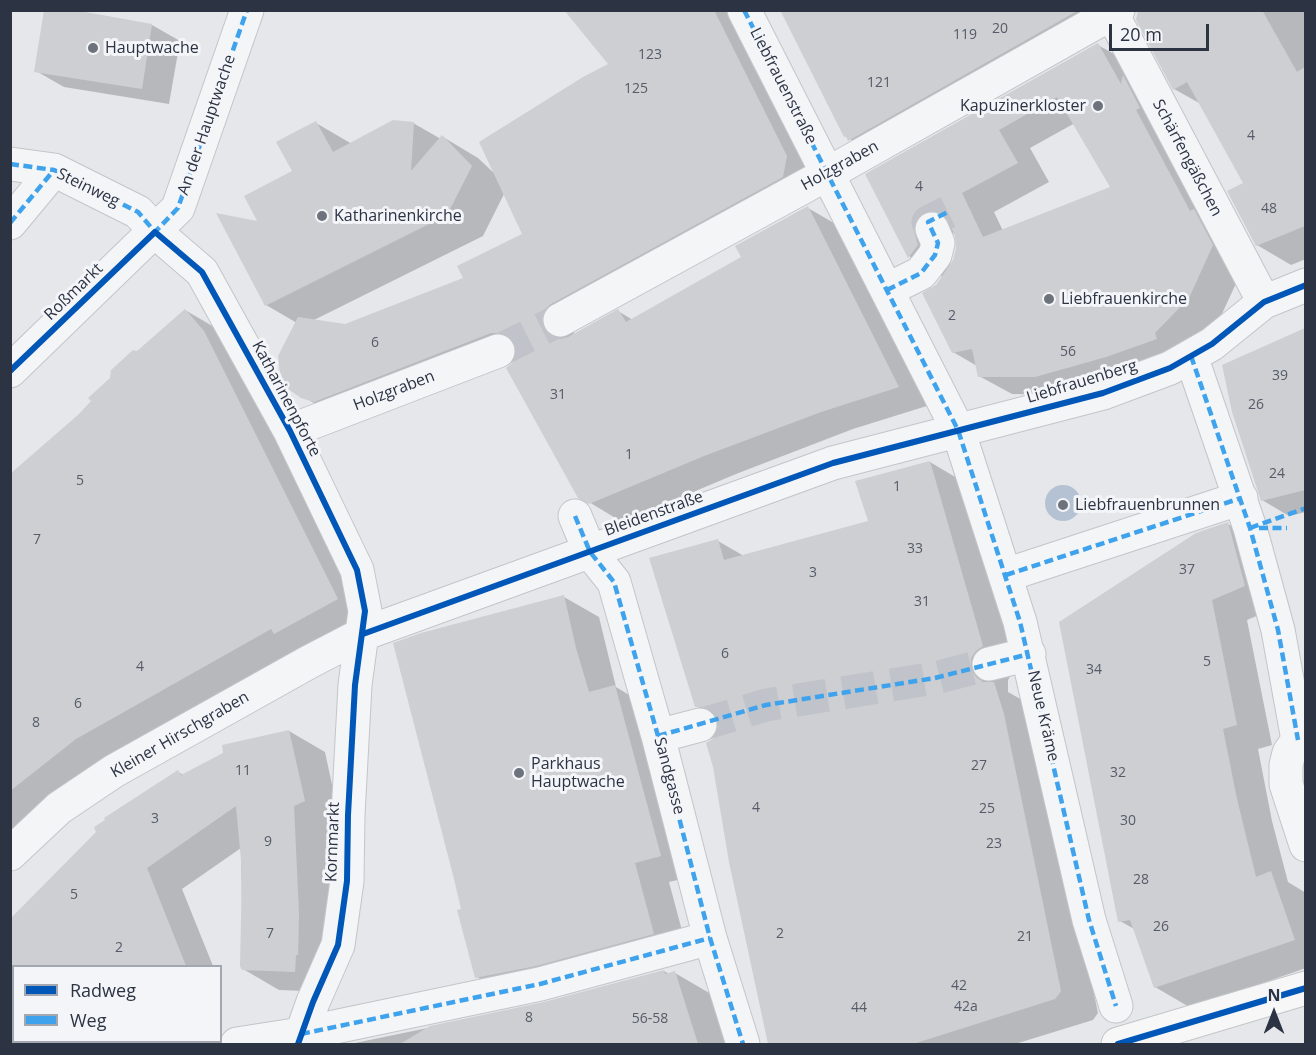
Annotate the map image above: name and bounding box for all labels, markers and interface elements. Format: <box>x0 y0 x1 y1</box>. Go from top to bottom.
scale bar <box>1112 12 1212 50</box>
house number: 20 <box>992 21 1008 37</box>
text: 20 m <box>1120 22 1162 46</box>
street label: Liebfrauenstraße <box>745 24 821 148</box>
house number: 119 <box>953 27 977 43</box>
place label: Hauptwache <box>105 38 199 58</box>
marker: Hauptwache <box>86 41 100 55</box>
house number: 123 <box>638 47 662 63</box>
street label: An der Hauptwache <box>174 52 240 198</box>
house number: 121 <box>867 75 891 91</box>
house number: 125 <box>624 81 648 97</box>
place label: Kapuzinerkloster <box>960 96 1086 116</box>
street label: Schärfengäßchen <box>1148 96 1226 220</box>
marker: Kapuzinerkloster <box>1091 99 1105 113</box>
house number: 4 <box>1247 128 1255 144</box>
street label: Holzgraben <box>798 137 882 195</box>
street label: Steinweg <box>54 165 122 211</box>
house number: 4 <box>915 179 923 195</box>
house number: 48 <box>1261 201 1277 217</box>
place label: Katharinenkirche <box>334 206 462 226</box>
marker: Katharinenkirche <box>315 209 329 223</box>
street label: Roßmarkt <box>41 259 107 325</box>
place label: Liebfrauenkirche <box>1061 289 1187 309</box>
marker: Liebfrauenkirche <box>1042 292 1056 306</box>
house number: 2 <box>948 308 956 324</box>
house number: 6 <box>371 335 379 351</box>
street label: Katharinenpforte <box>247 338 325 460</box>
house number: 56 <box>1060 344 1076 360</box>
street label: Liebfrauenberg <box>1024 356 1140 408</box>
street label: Holzgraben <box>351 367 437 415</box>
house number: 39 <box>1272 368 1288 384</box>
house number: 31 <box>550 387 566 403</box>
house number: 26 <box>1248 397 1264 413</box>
house number: 1 <box>625 447 633 463</box>
house number: 24 <box>1269 466 1285 482</box>
house number: 5 <box>76 473 84 489</box>
house number: 1 <box>893 479 901 495</box>
street label: Bleidenstraße <box>602 487 706 541</box>
place label: Liebfrauenbrunnen <box>1075 495 1220 515</box>
marker: Liebfrauenbrunnen <box>1056 498 1070 512</box>
house number: 7 <box>33 532 41 548</box>
house number: 33 <box>907 541 923 557</box>
house number: 37 <box>1179 562 1195 578</box>
house number: 3 <box>809 565 817 581</box>
house number: 31 <box>914 594 930 610</box>
house number: 6 <box>721 646 729 662</box>
house number: 5 <box>1203 654 1211 670</box>
house number: 4 <box>136 659 144 675</box>
house number: 34 <box>1086 662 1102 678</box>
street label: Neue Kräme <box>1023 669 1063 763</box>
street label: Kleiner Hirschgraben <box>107 688 253 782</box>
house number: 6 <box>74 696 82 712</box>
house number: 8 <box>32 715 40 731</box>
street label: Sandgasse <box>649 735 689 817</box>
place label: Parkhaus Hauptwache <box>531 754 625 792</box>
house number: 27 <box>971 758 987 774</box>
house number: 11 <box>235 763 251 779</box>
house number: 32 <box>1110 765 1126 781</box>
marker: Parkhaus Hauptwache <box>512 766 526 780</box>
house number: 4 <box>752 800 760 816</box>
house number: 25 <box>979 801 995 817</box>
street label: Kornmarkt <box>322 802 344 882</box>
house number: 3 <box>151 811 159 827</box>
house number: 30 <box>1120 813 1136 829</box>
house number: 9 <box>264 834 272 850</box>
house number: 23 <box>986 836 1002 852</box>
house number: 28 <box>1133 872 1149 888</box>
house number: 5 <box>70 887 78 903</box>
house number: 26 <box>1153 919 1169 935</box>
house number: 7 <box>266 926 274 942</box>
house number: 2 <box>776 926 784 942</box>
house number: 21 <box>1017 929 1033 945</box>
house number: 2 <box>115 940 123 956</box>
legend <box>12 965 222 1043</box>
text: Radweg <box>70 978 136 1002</box>
house number: 42 <box>951 978 967 994</box>
north arrow <box>1244 983 1304 1043</box>
text: N <box>1267 984 1281 1006</box>
house number: 42a <box>954 999 978 1015</box>
house number: 44 <box>851 1000 867 1016</box>
text: Weg <box>70 1008 107 1032</box>
house number: 8 <box>525 1010 533 1026</box>
house number: 56-58 <box>632 1011 668 1027</box>

